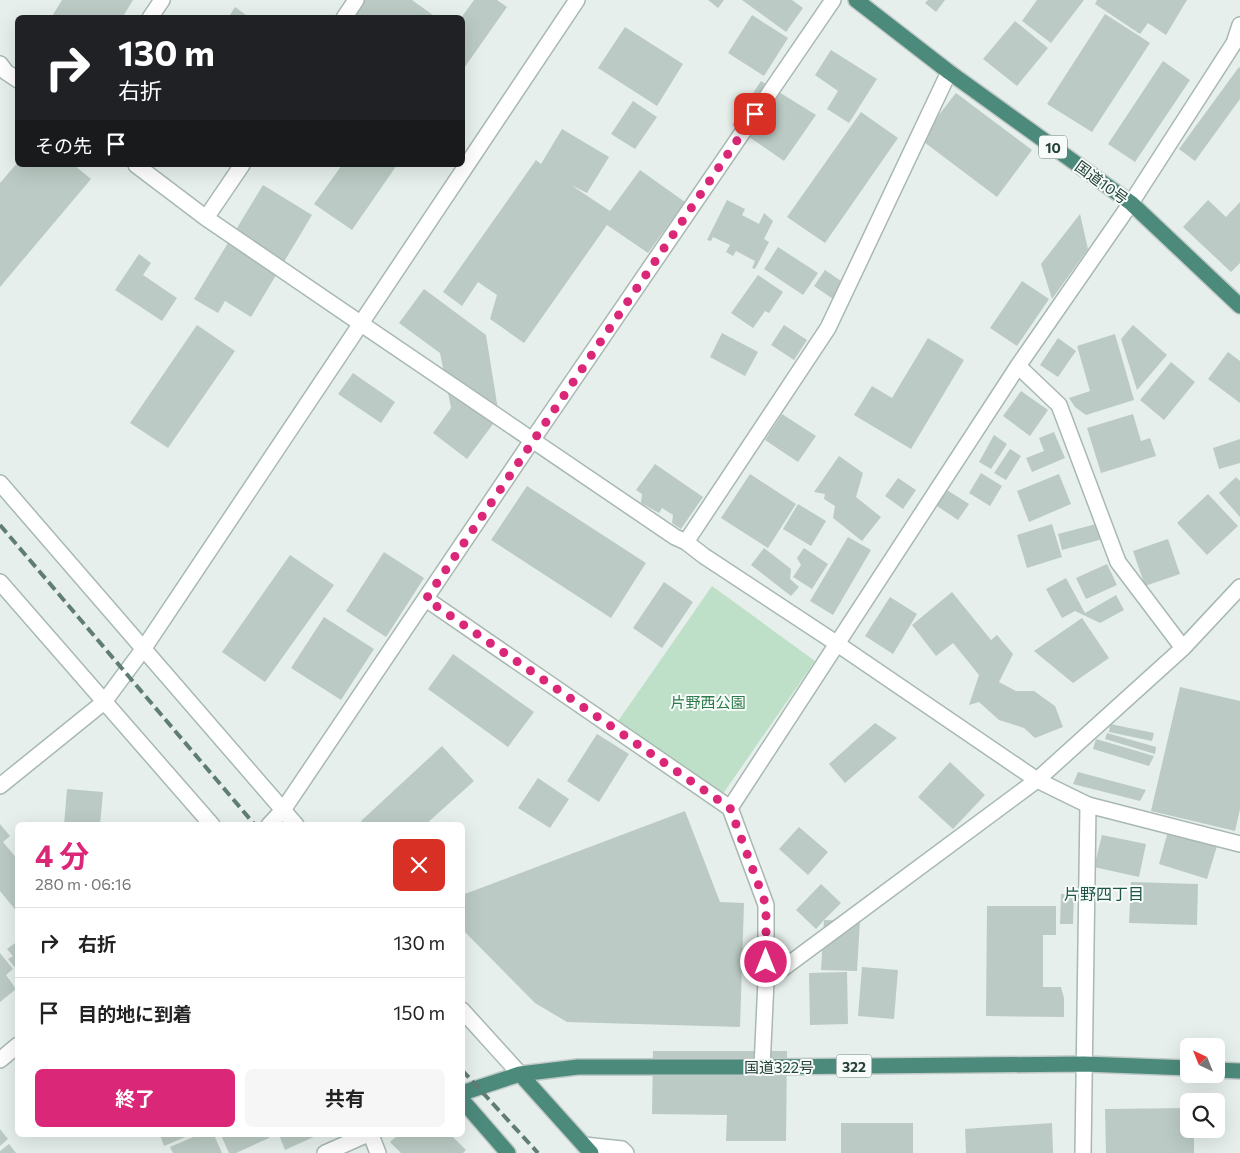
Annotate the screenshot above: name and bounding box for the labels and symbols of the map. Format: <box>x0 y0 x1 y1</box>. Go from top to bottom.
pin <box>734 93 776 135</box>
road number: 10 <box>1039 136 1067 158</box>
street label: 国道10号 <box>1072 157 1132 207</box>
park label: 片野西公園 <box>670 693 746 711</box>
district label: 片野四丁目 <box>1064 884 1144 903</box>
position arrow <box>739 935 791 987</box>
north arrow <box>1180 1038 1225 1082</box>
road number: 322 <box>836 1054 872 1078</box>
street label: 国道322号 <box>744 1058 814 1076</box>

